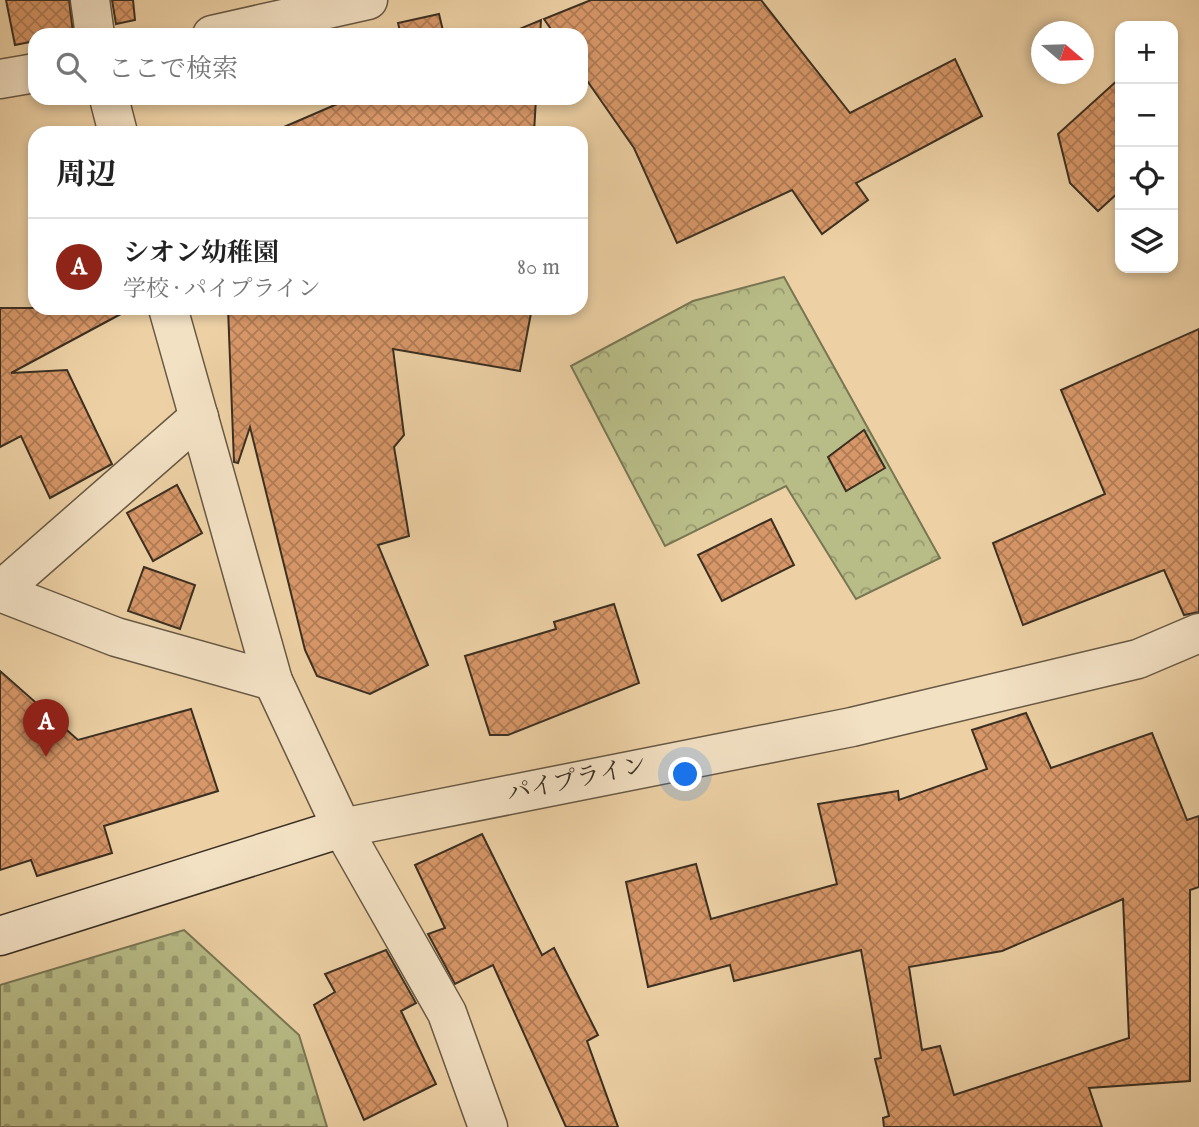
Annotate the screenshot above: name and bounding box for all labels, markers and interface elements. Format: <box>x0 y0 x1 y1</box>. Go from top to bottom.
north arrow <box>1031 21 1094 84</box>
map controls <box>1115 21 1178 273</box>
button: + <box>1115 21 1178 84</box>
search box <box>28 28 588 105</box>
icon: search <box>52 48 90 86</box>
text: ここで検索 <box>108 53 238 86</box>
button: − <box>1115 84 1178 147</box>
button: locate <box>1115 147 1178 210</box>
text: 周辺 <box>56 157 116 195</box>
button: layers <box>1115 210 1178 273</box>
text: シオン幼稚園 <box>123 237 279 270</box>
text: A <box>71 253 87 282</box>
text: 80 m <box>517 253 560 282</box>
text: 学校 · パイプライン <box>123 275 321 304</box>
pin: A <box>23 699 69 757</box>
street label: パイプライン <box>504 750 650 810</box>
your location <box>668 757 702 791</box>

